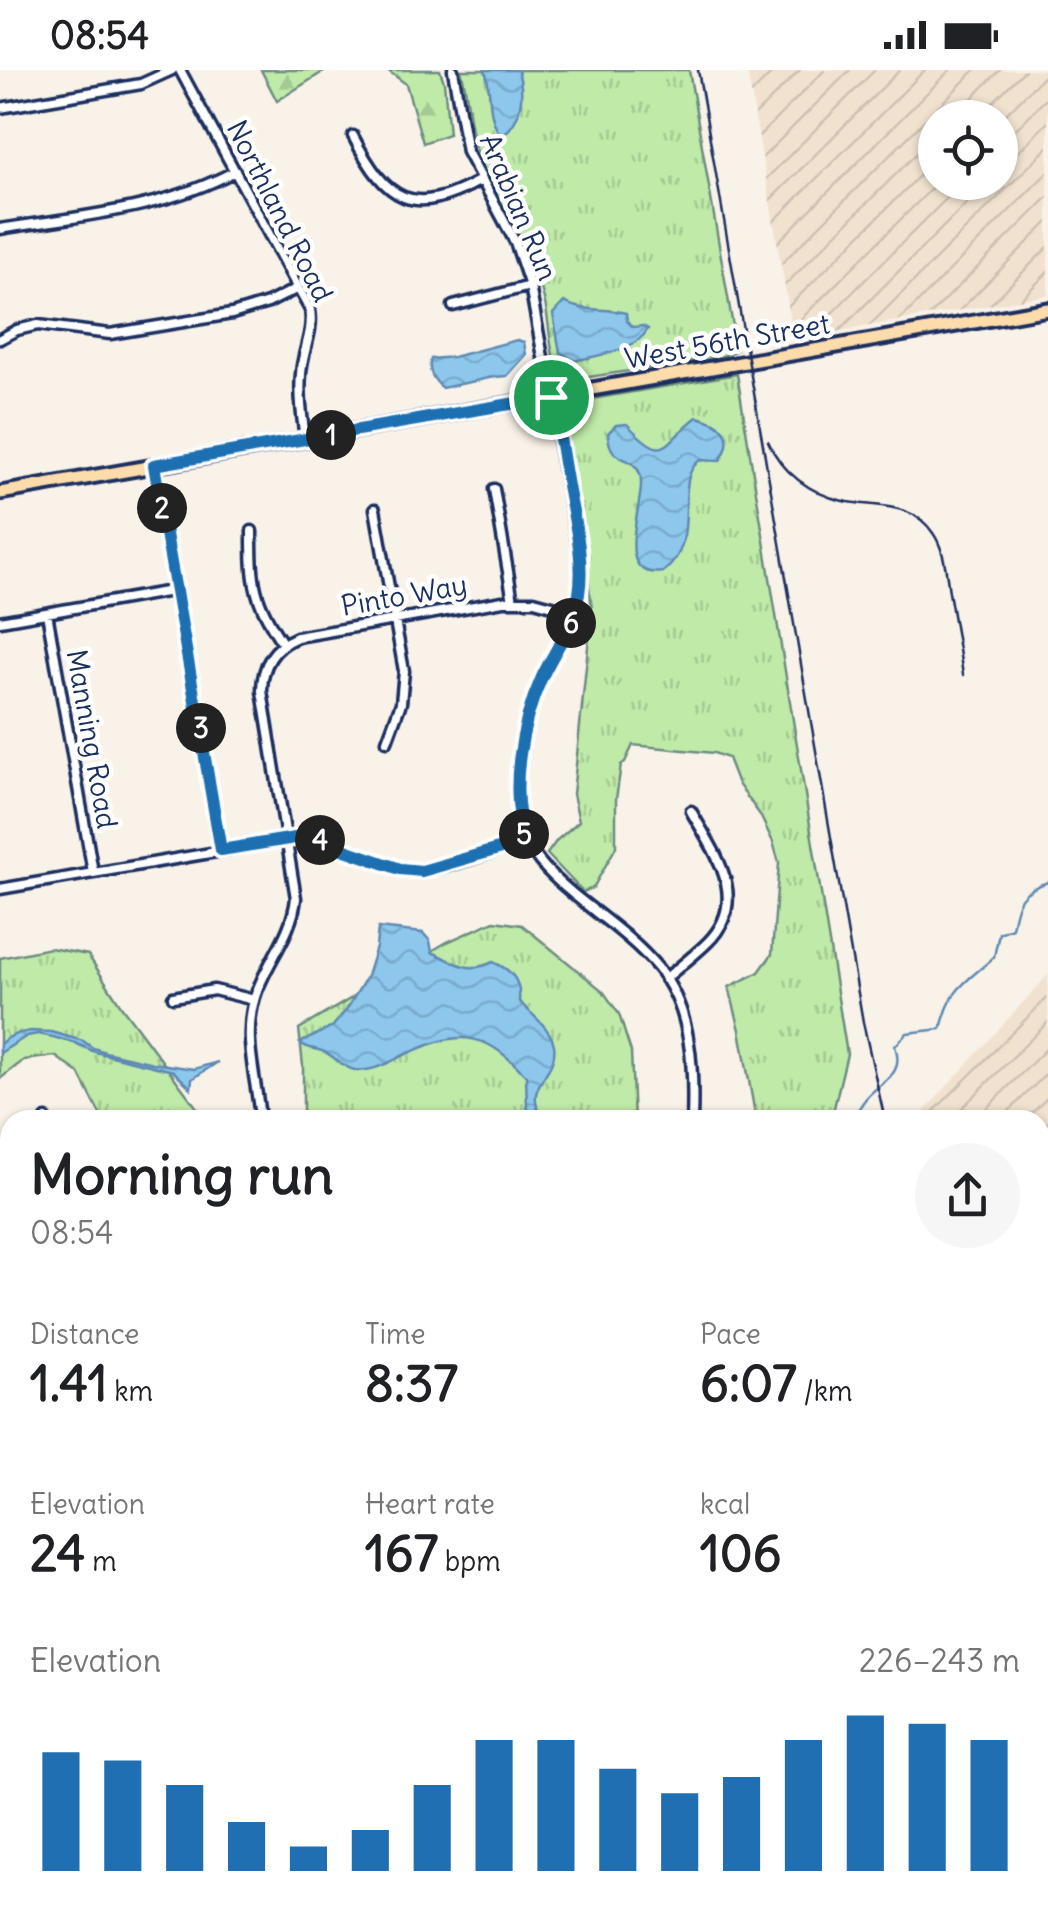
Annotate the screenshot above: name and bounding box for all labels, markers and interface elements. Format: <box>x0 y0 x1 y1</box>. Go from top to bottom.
text: 08:54 <box>50 12 149 59</box>
map controls <box>918 100 1018 200</box>
button: locate <box>918 100 1018 200</box>
street label: Northland Road <box>219 114 341 308</box>
street label: Arabian Run <box>472 128 566 286</box>
street label: West 56th Street <box>622 305 832 377</box>
pin <box>509 355 594 440</box>
icon: arrive <box>524 370 579 425</box>
pin: 1 <box>306 410 356 460</box>
text: 1 <box>325 417 337 453</box>
pin: 2 <box>137 483 187 533</box>
text: 2 <box>154 490 170 526</box>
street label: Pinto Way <box>338 566 470 624</box>
pin: 6 <box>546 598 596 648</box>
text: 6 <box>563 605 579 641</box>
street label: Manning Road <box>59 647 125 831</box>
pin: 3 <box>176 703 226 753</box>
text: 3 <box>193 710 209 746</box>
pin: 5 <box>499 809 549 859</box>
pin: 4 <box>295 815 345 865</box>
text: 5 <box>516 816 532 852</box>
text: 4 <box>312 822 328 858</box>
text: Morning run <box>30 1140 334 1209</box>
button: share <box>915 1143 1020 1248</box>
text: 08:54 <box>30 1212 114 1253</box>
text: Distance <box>30 1316 139 1352</box>
text: Time <box>365 1316 426 1352</box>
text: Pace <box>700 1316 761 1352</box>
text: 1.41 <box>30 1352 108 1415</box>
text: 8:37 <box>365 1352 458 1415</box>
text: 6:07 <box>700 1352 797 1415</box>
text: km <box>108 1373 153 1409</box>
text: /km <box>797 1373 853 1409</box>
text: Elevation <box>30 1486 145 1522</box>
text: Heart rate <box>365 1486 495 1522</box>
text: kcal <box>700 1486 750 1522</box>
text: 24 <box>30 1522 86 1585</box>
text: 167 <box>365 1522 438 1585</box>
text: 106 <box>700 1522 782 1585</box>
text: m <box>86 1543 117 1579</box>
text: bpm <box>438 1543 501 1579</box>
text: Elevation <box>30 1640 161 1681</box>
text: 226–243 m <box>859 1640 1020 1681</box>

